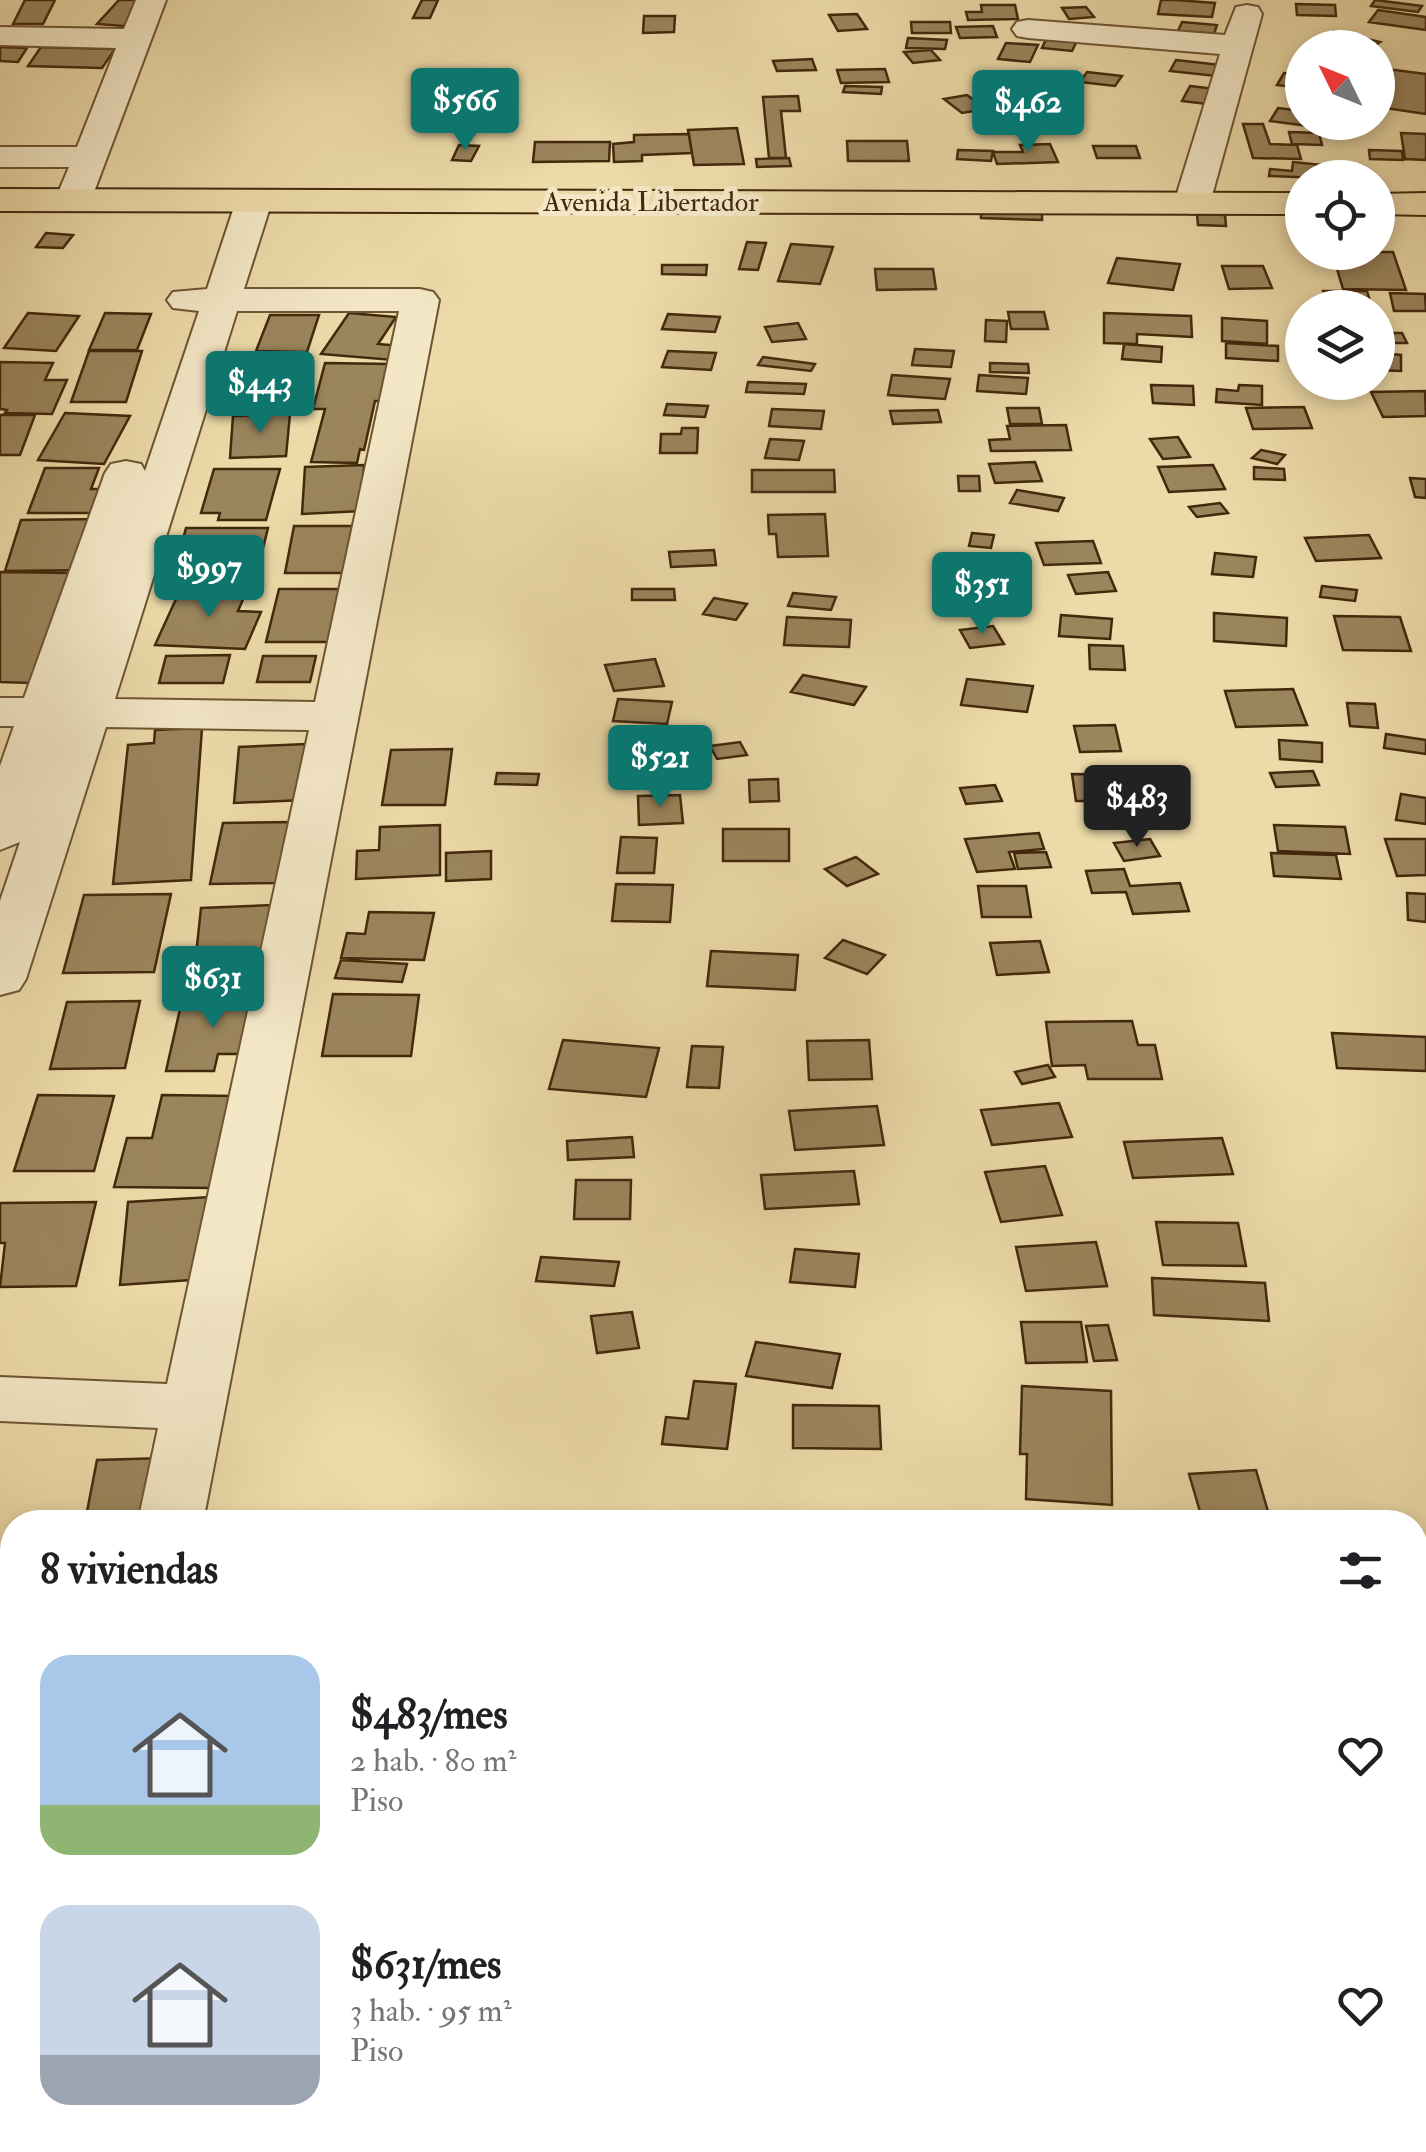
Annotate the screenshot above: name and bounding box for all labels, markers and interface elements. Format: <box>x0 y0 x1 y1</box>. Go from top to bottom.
north arrow <box>1285 30 1395 140</box>
map controls <box>1285 30 1395 400</box>
pin: $566 <box>406 68 524 153</box>
pin: $462 <box>969 70 1087 155</box>
text: $566 <box>433 80 497 120</box>
text: $462 <box>994 82 1062 122</box>
button: locate <box>1285 160 1395 270</box>
street label: Avenida Libertador <box>542 185 759 220</box>
button: layers <box>1285 290 1395 400</box>
pin: $443 <box>201 351 319 436</box>
text: $443 <box>228 363 292 403</box>
pin: $997 <box>150 535 268 620</box>
text: $997 <box>176 547 242 587</box>
pin: $351 <box>923 552 1041 637</box>
text: $351 <box>954 564 1010 604</box>
pin: $521 <box>601 725 719 810</box>
text: $521 <box>630 737 690 777</box>
pin: $483 <box>1078 765 1196 850</box>
text: $483 <box>1106 777 1168 817</box>
pin: $631 <box>154 946 272 1031</box>
text: $631 <box>184 958 242 998</box>
icon: filters <box>1333 1543 1388 1598</box>
text: 8 viviendas <box>40 1544 218 1596</box>
text: $483/mes <box>350 1689 508 1741</box>
icon: home <box>120 1695 240 1815</box>
icon: heart <box>1333 1728 1388 1783</box>
text: 2 hab. · 80 m² <box>350 1741 517 1781</box>
text: Piso <box>350 1781 403 1821</box>
text: $631/mes <box>350 1939 501 1991</box>
icon: home <box>120 1945 240 2065</box>
icon: heart <box>1333 1978 1388 2033</box>
text: 3 hab. · 95 m² <box>350 1991 512 2031</box>
text: Piso <box>350 2031 403 2071</box>

